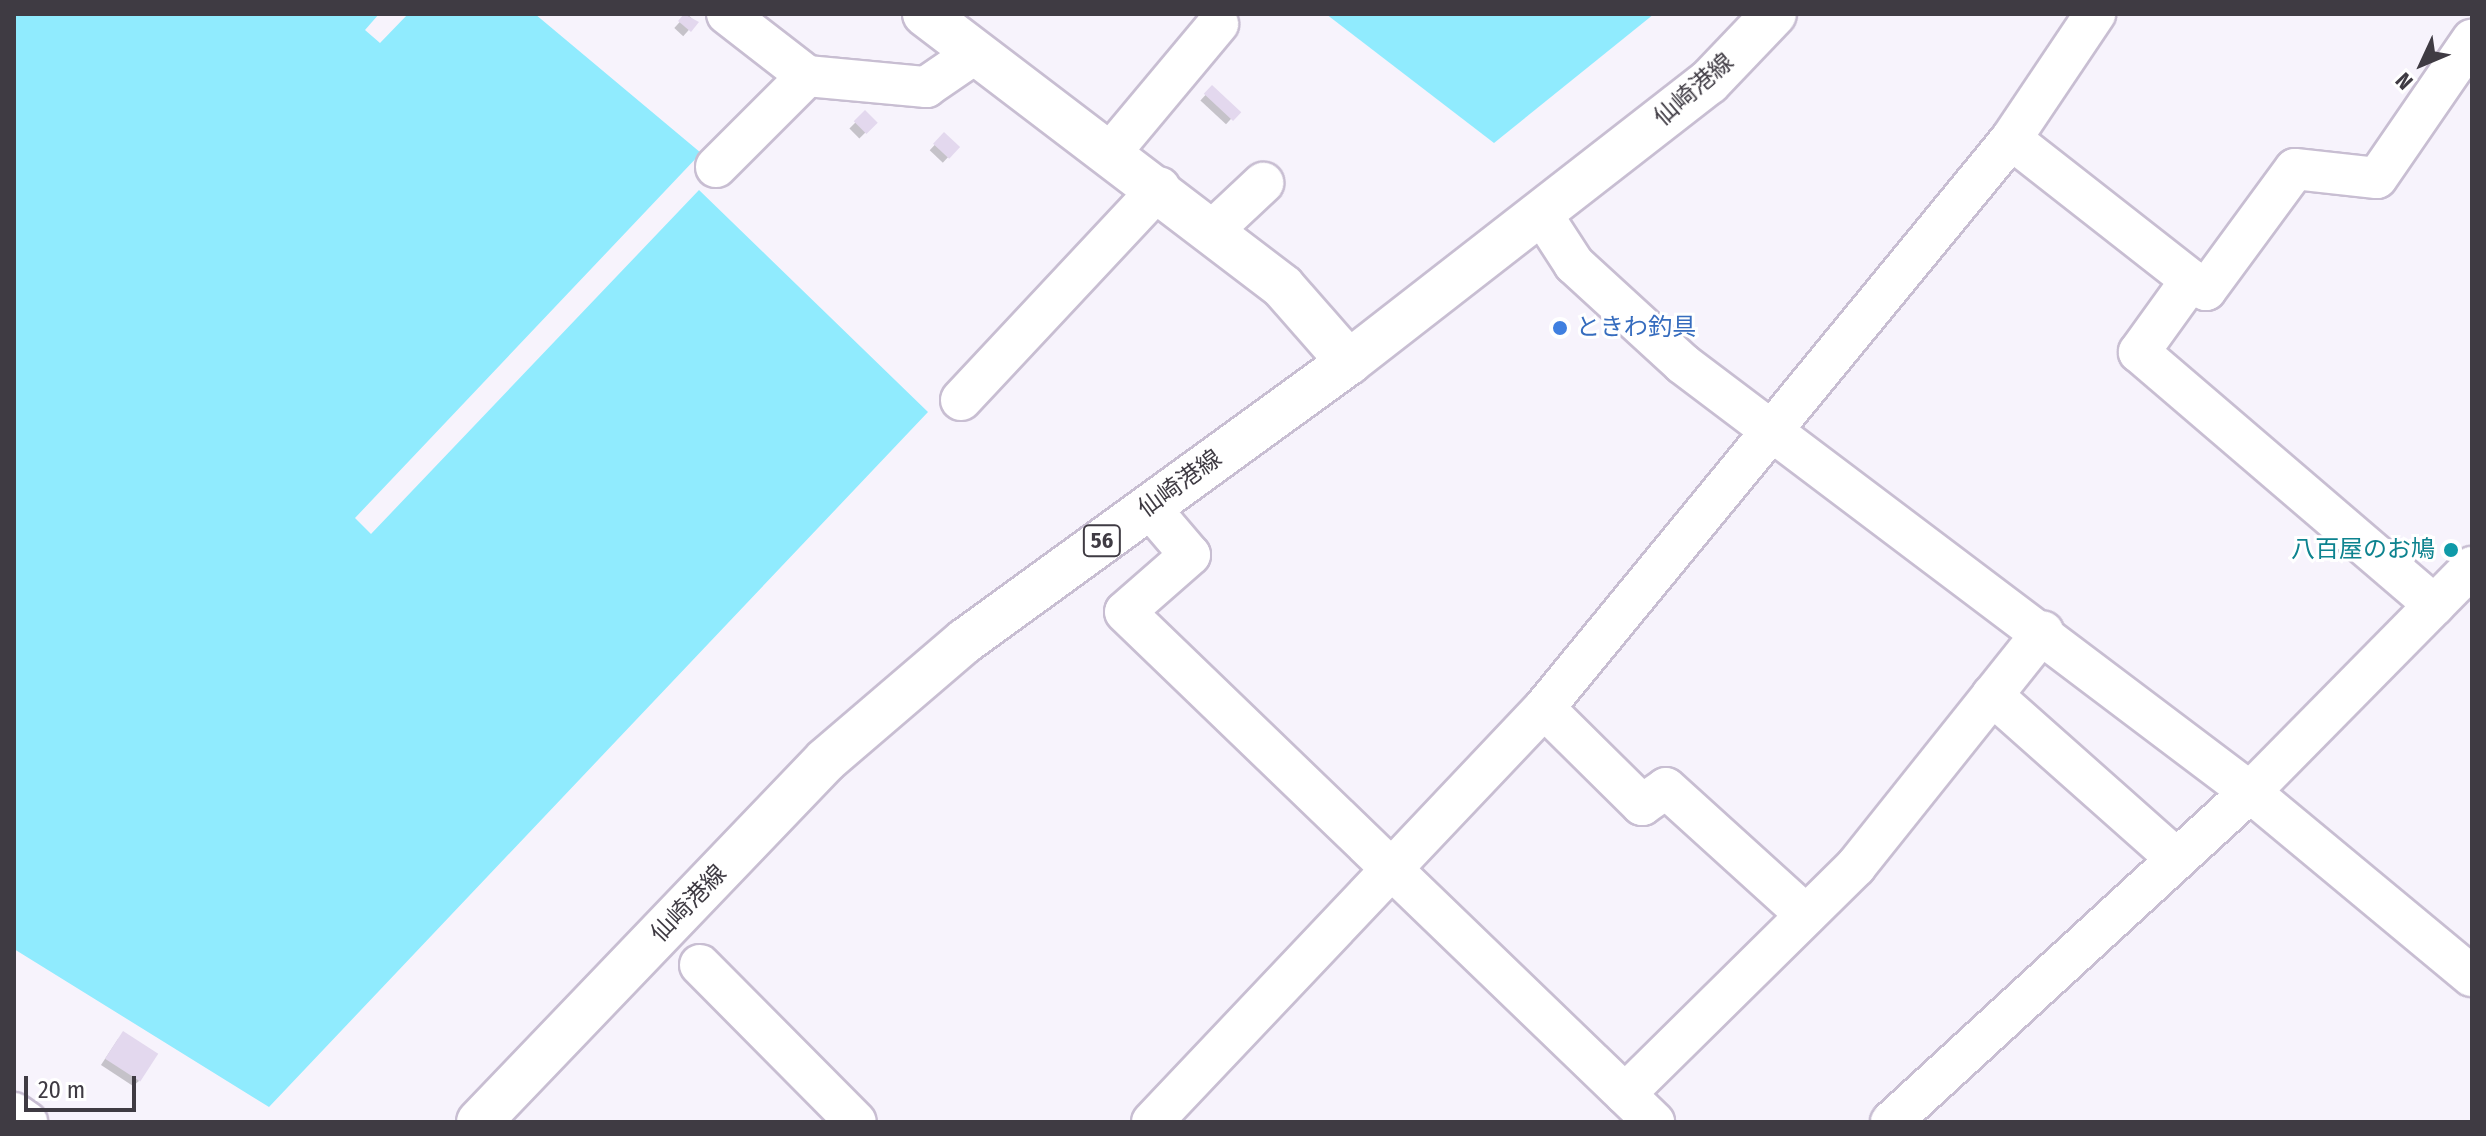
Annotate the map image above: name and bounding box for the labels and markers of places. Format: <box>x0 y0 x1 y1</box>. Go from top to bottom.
place label: ときわ釣具 <box>1576 314 1696 342</box>
marker: ときわ釣具 <box>1551 319 1569 337</box>
place label: 八百屋のお鳩 <box>2291 536 2435 564</box>
marker: 八百屋のお鳩 <box>2442 541 2460 559</box>

